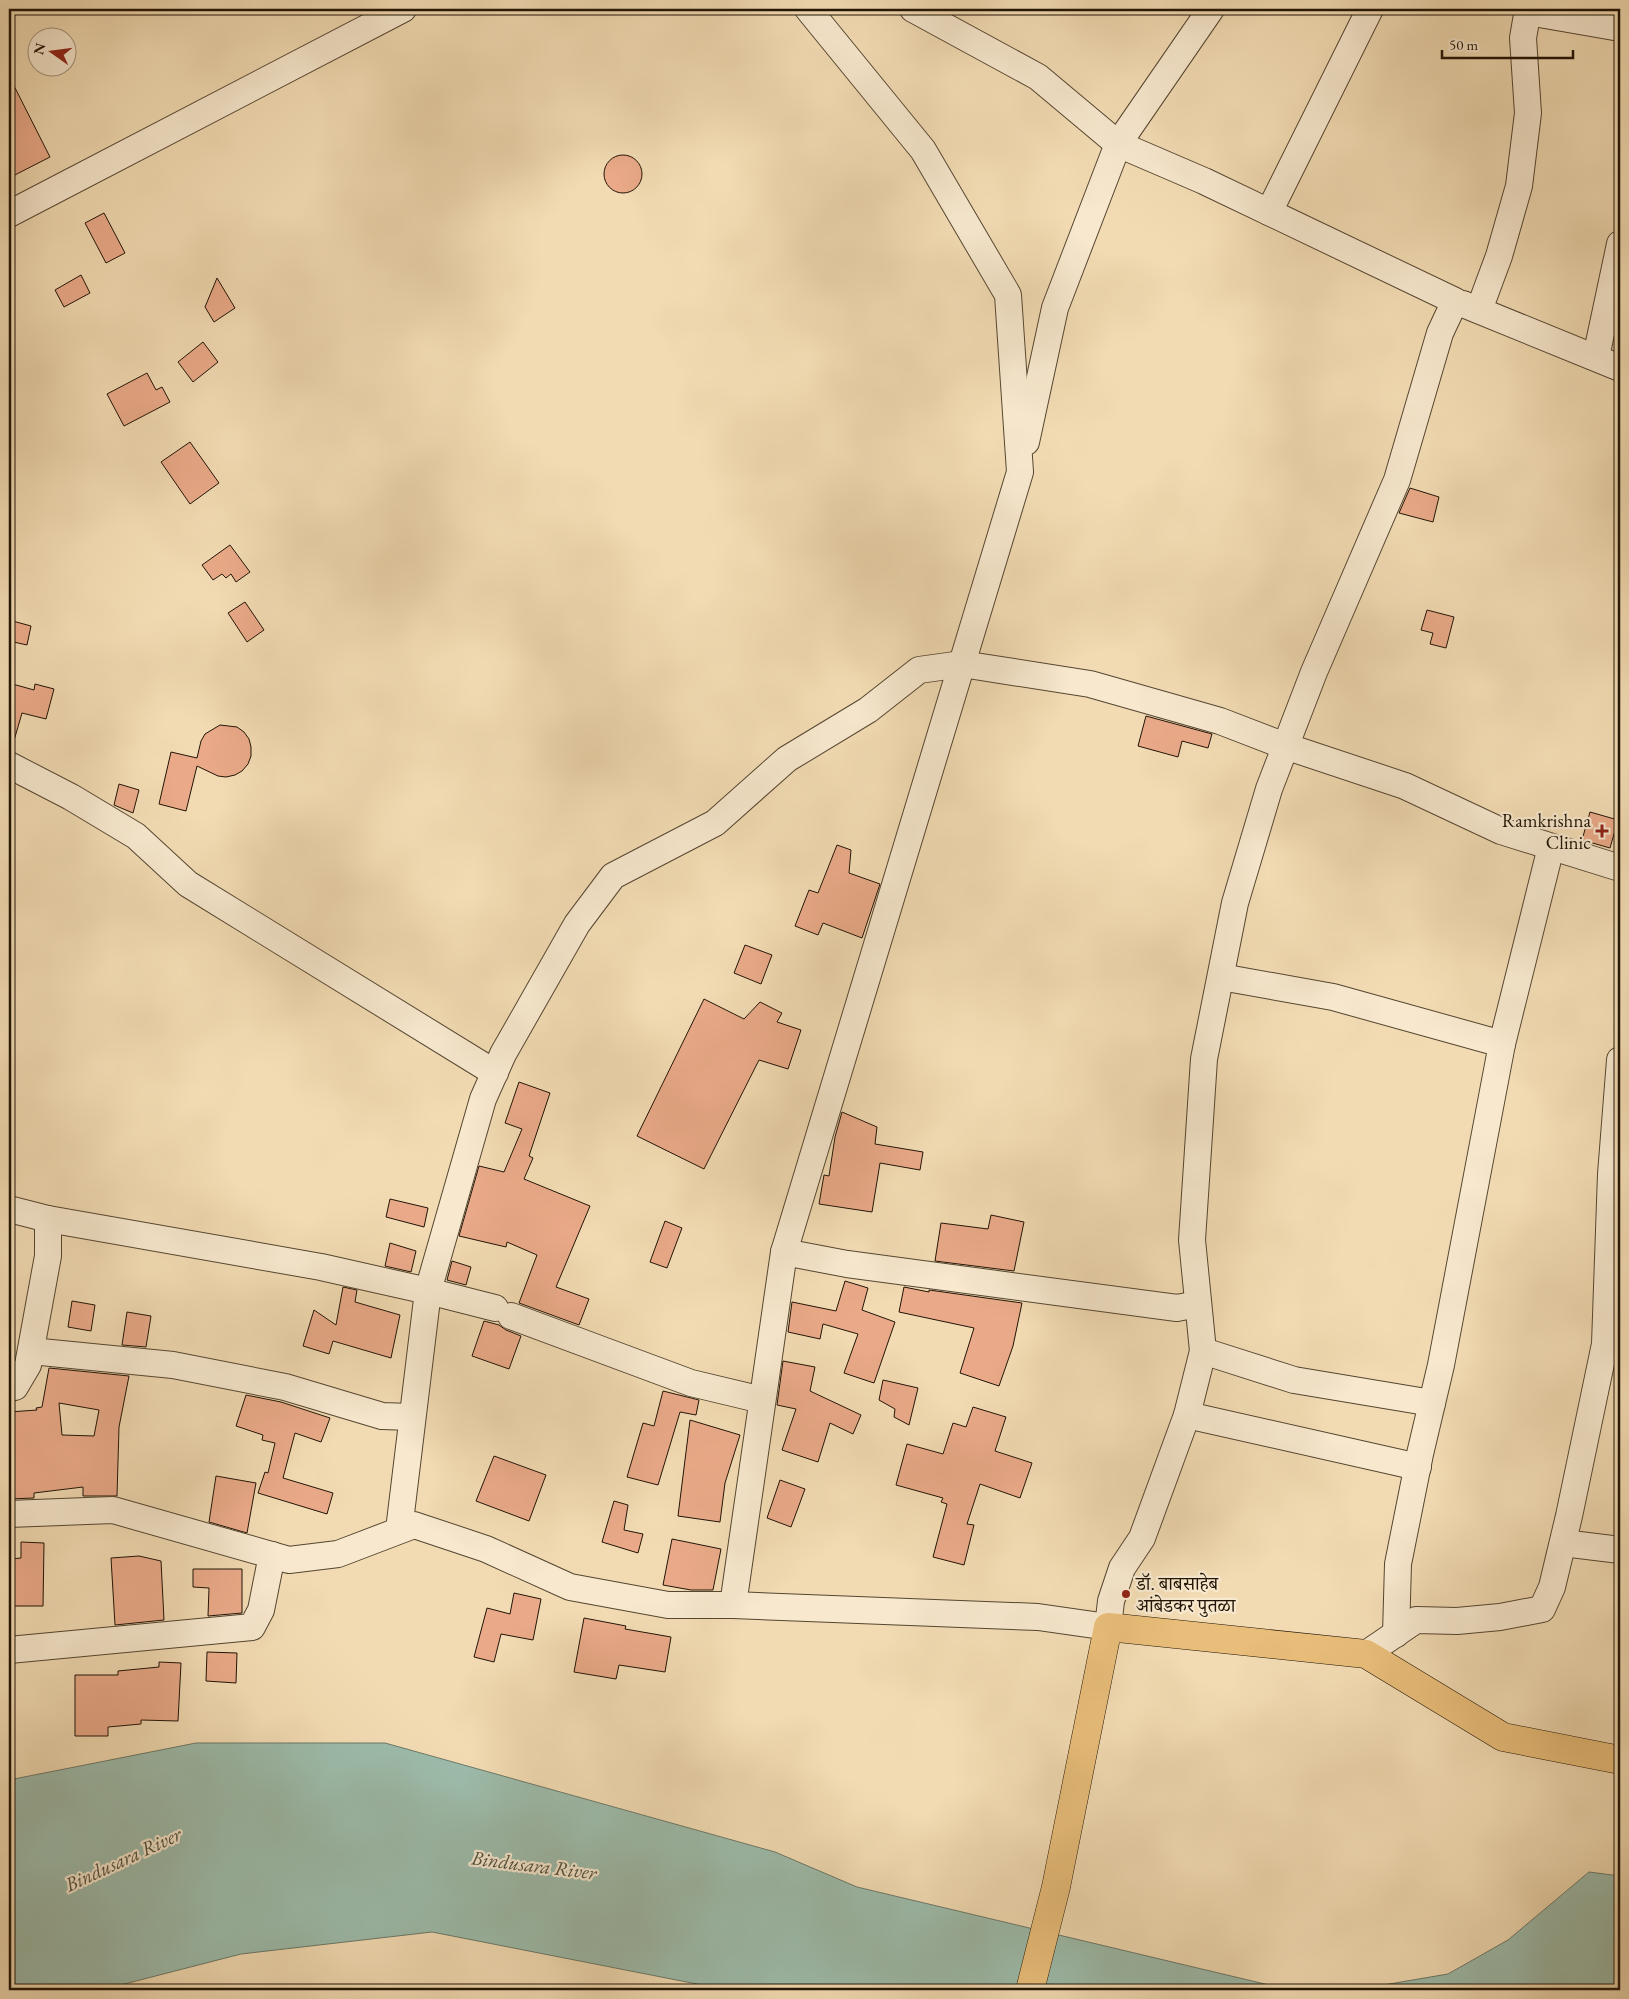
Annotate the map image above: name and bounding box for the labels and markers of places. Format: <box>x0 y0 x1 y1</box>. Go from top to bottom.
place label: Ramkrishna Clinic <box>1502 808 1591 855</box>
marker: Ramkrishna Clinic <box>1595 824 1609 838</box>
place label: डॉ. बाबसाहेब आंबेडकर पुतळा <box>1135 1571 1237 1618</box>
marker: डॉ. बाबसाहेब आंबेडकर पुतळा <box>1120 1588 1132 1600</box>

